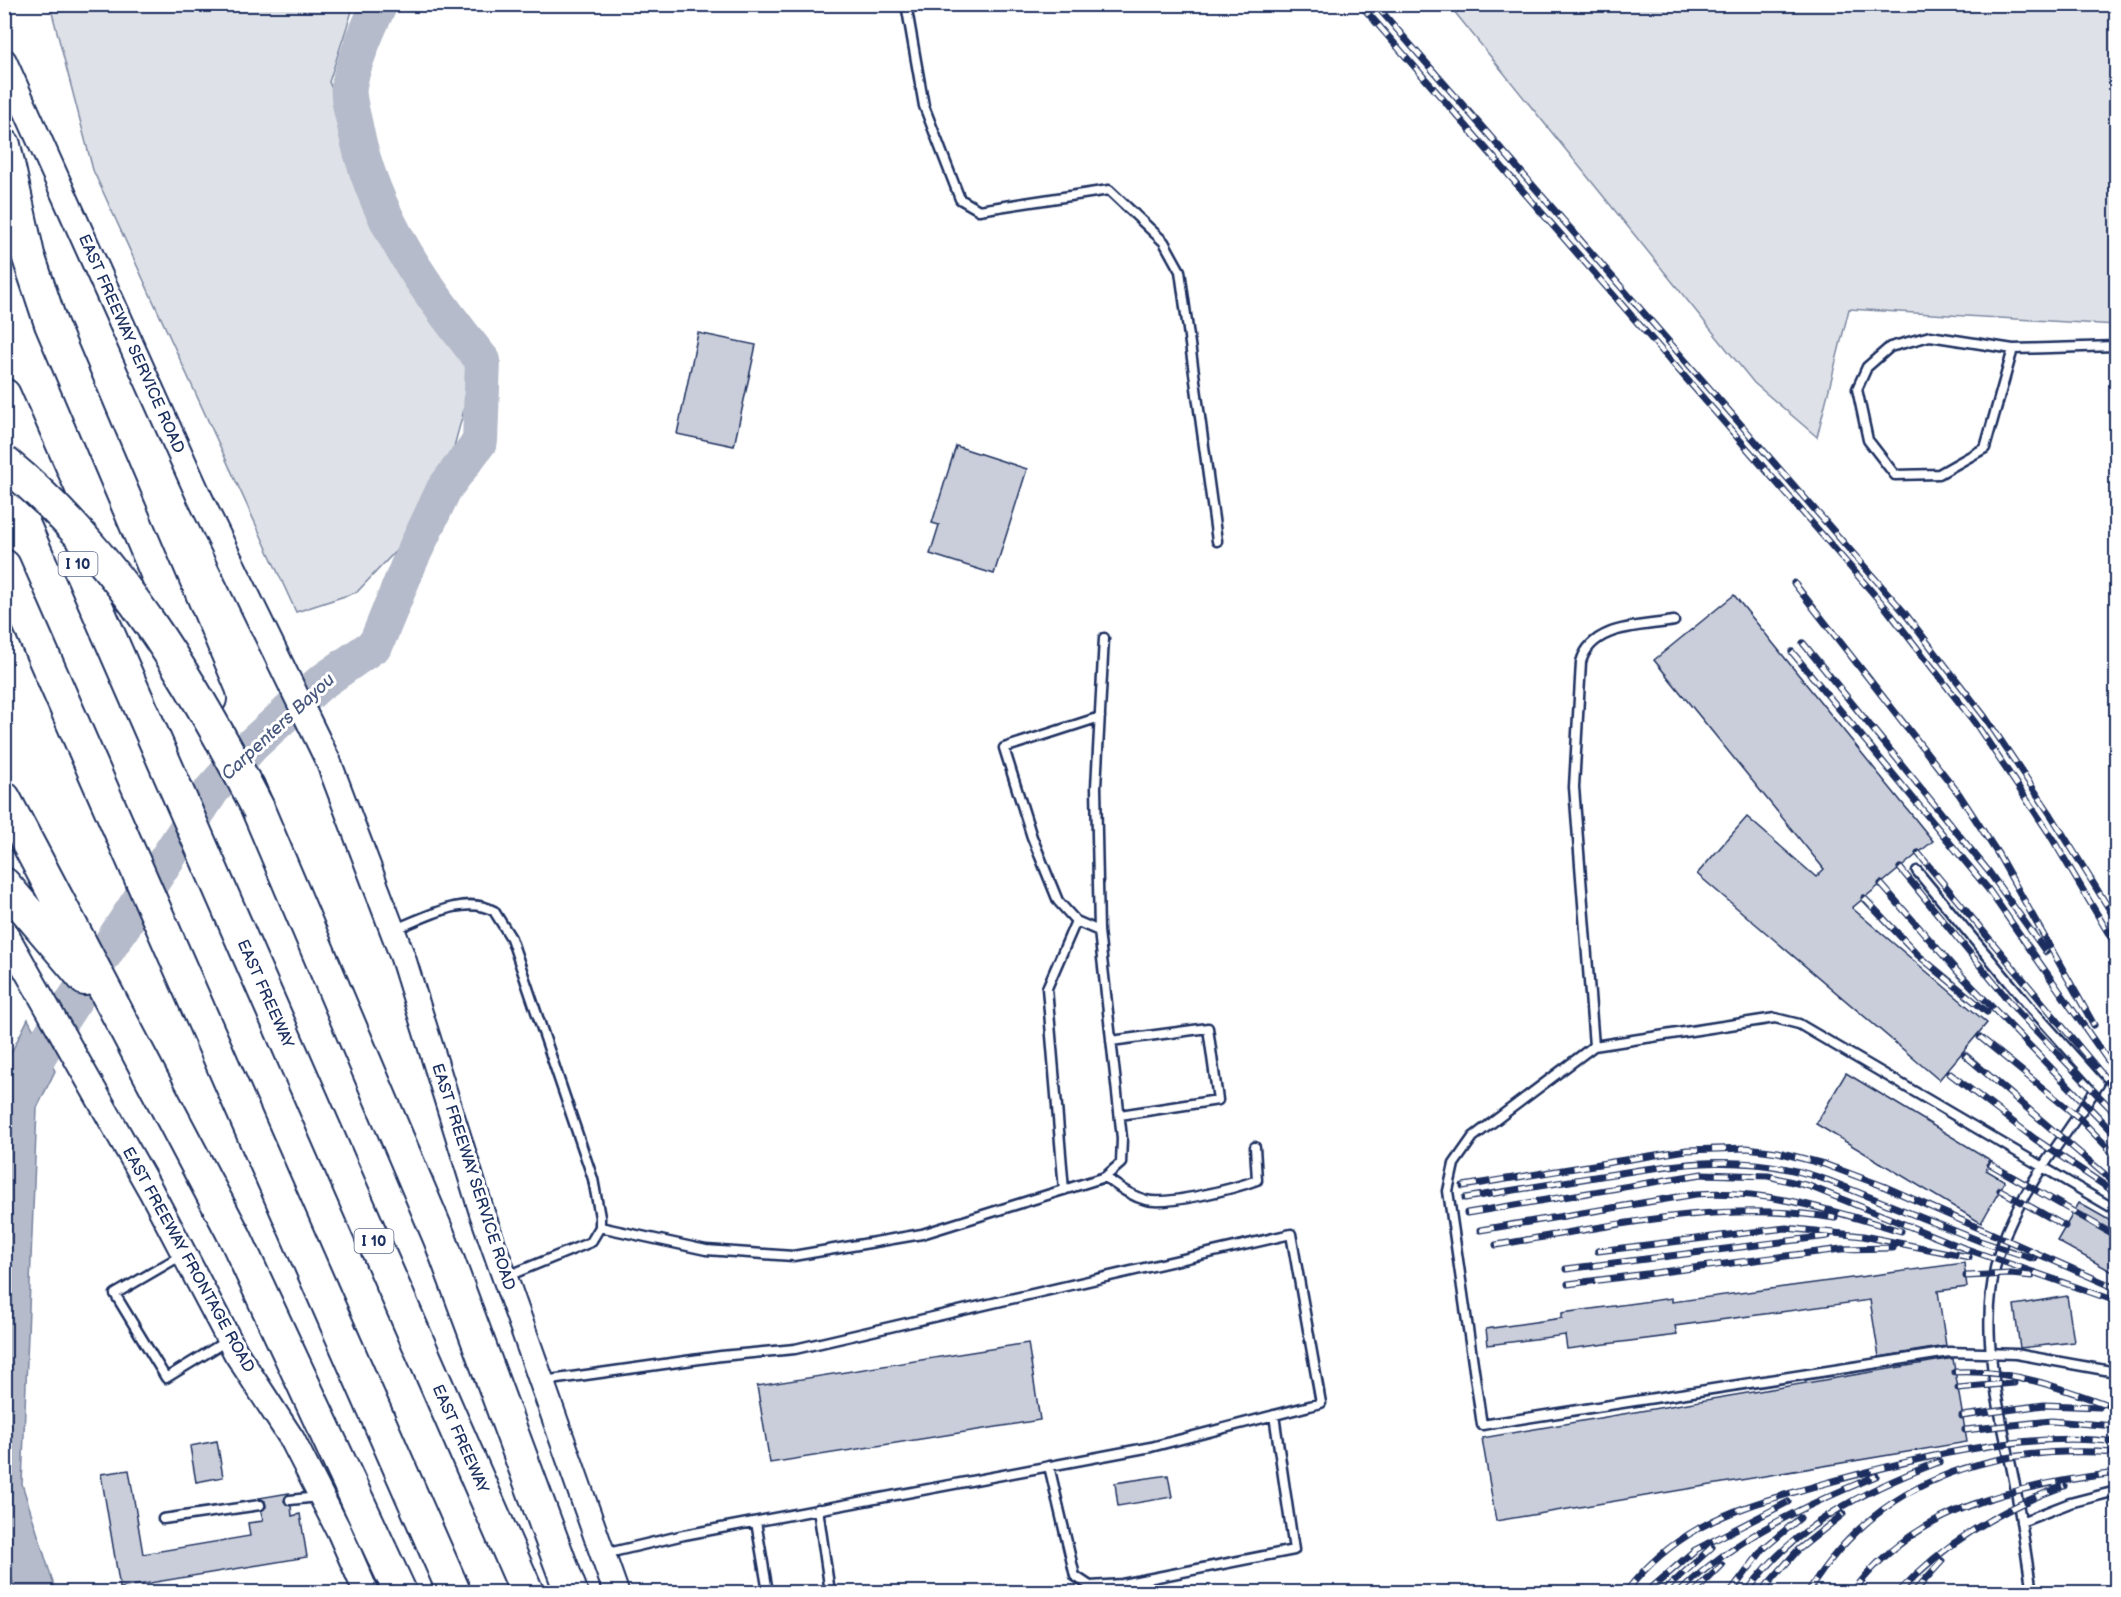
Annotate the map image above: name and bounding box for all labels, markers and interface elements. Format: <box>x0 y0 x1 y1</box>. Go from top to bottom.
street label: EAST FREEWAY SERVICE ROAD <box>74 232 188 456</box>
road number: I 10 <box>58 552 98 576</box>
water label: Carpenters Bayou <box>217 669 339 785</box>
street label: EAST FREEWAY <box>233 937 298 1052</box>
street label: EAST FREEWAY SERVICE ROAD <box>427 1061 519 1293</box>
street label: EAST FREEWAY FRONTAGE ROAD <box>118 1144 258 1376</box>
road number: I 10 <box>354 1229 394 1253</box>
street label: EAST FREEWAY <box>428 1382 493 1497</box>

